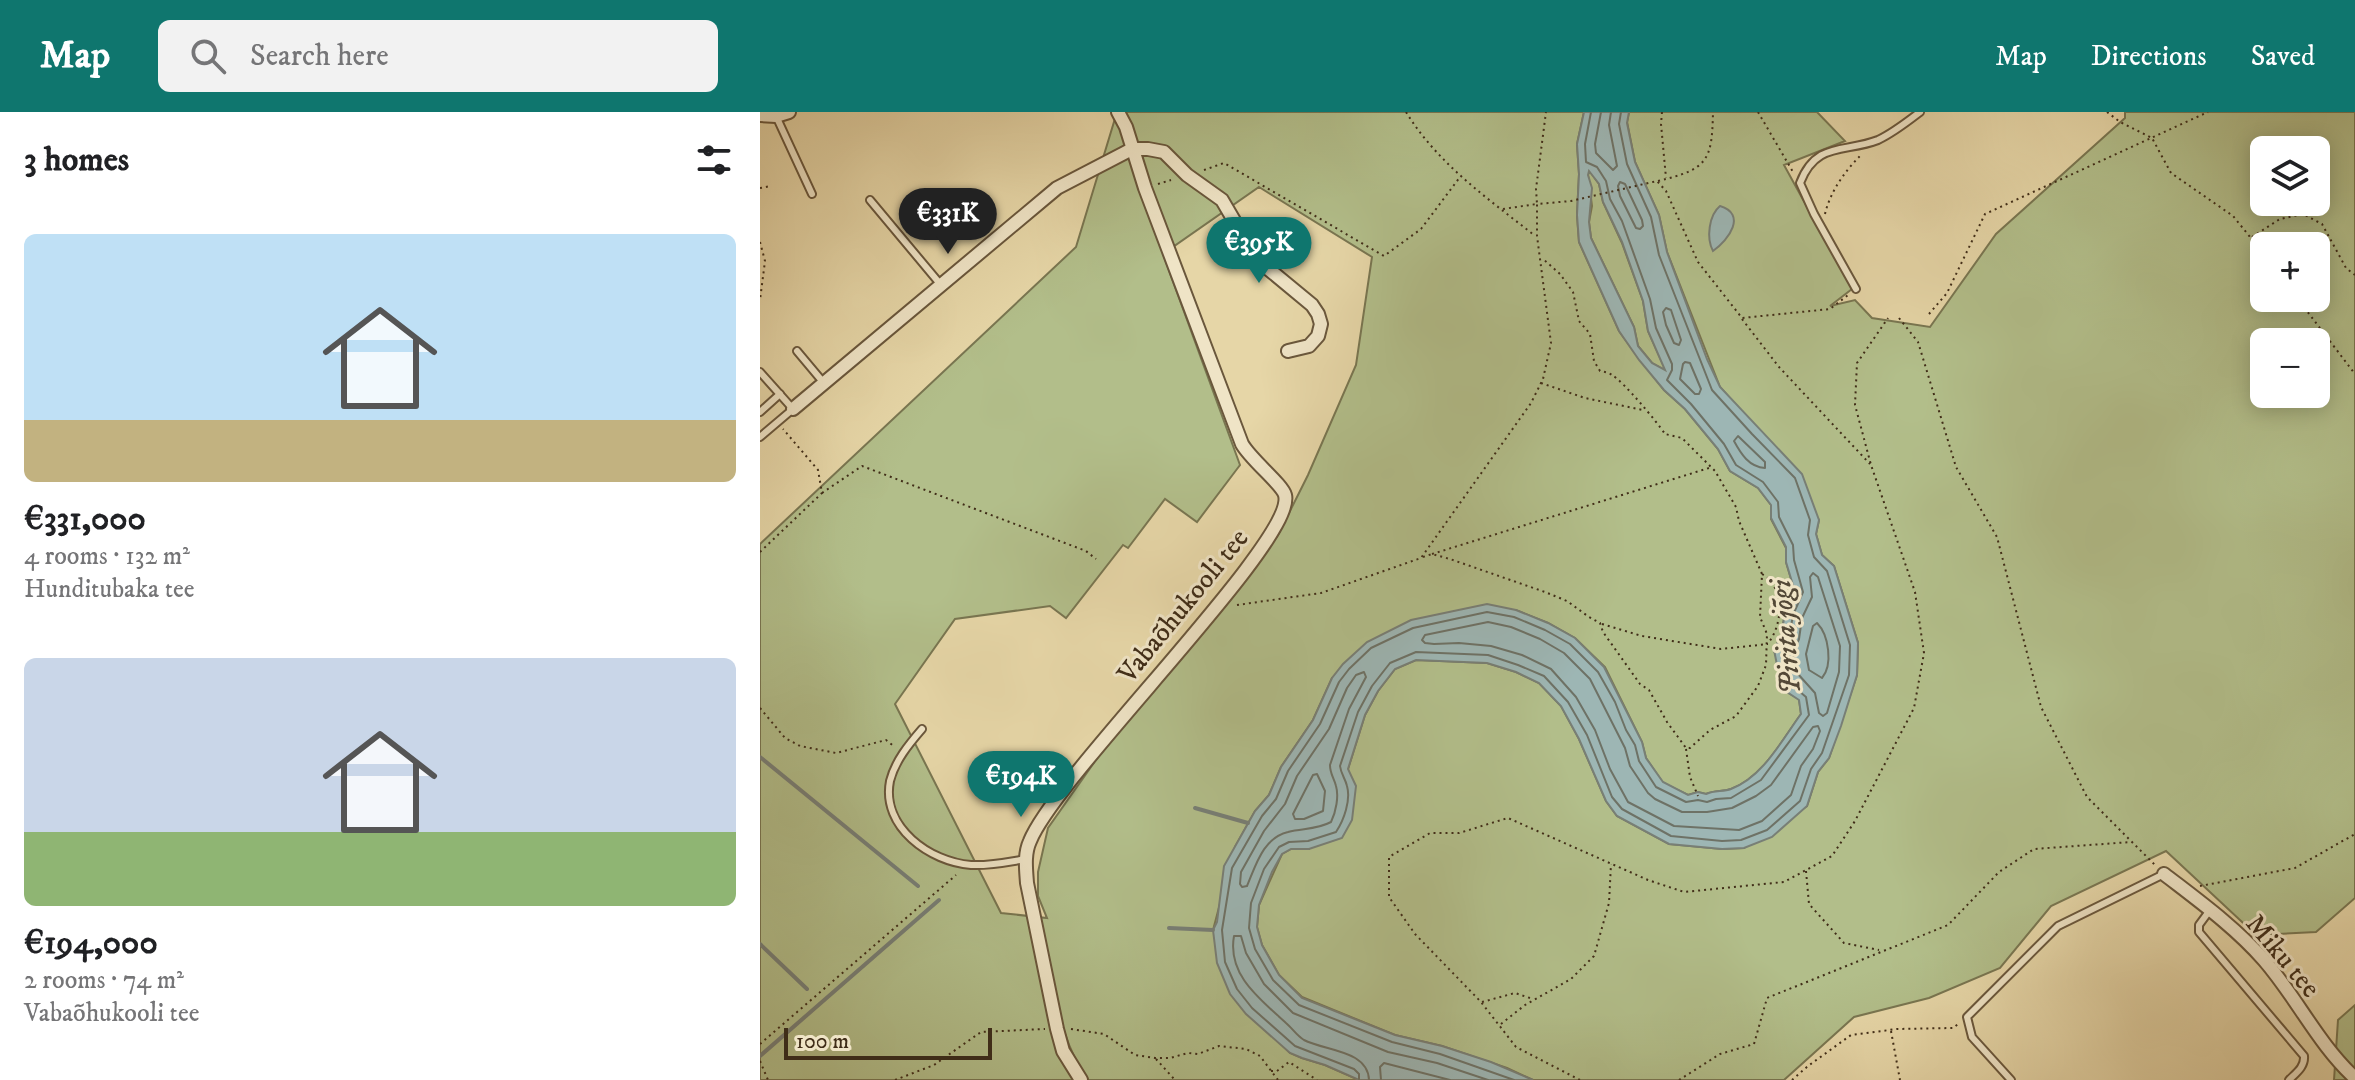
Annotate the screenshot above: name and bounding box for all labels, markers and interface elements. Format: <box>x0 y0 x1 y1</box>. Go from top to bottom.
search box <box>158 20 718 92</box>
text: Map <box>40 32 110 80</box>
icon: search <box>186 34 230 78</box>
text: Search here <box>250 38 389 75</box>
text: Map <box>1995 39 2047 74</box>
text: Directions <box>2091 39 2207 74</box>
text: Saved <box>2251 39 2315 74</box>
map controls <box>2250 136 2330 408</box>
button: layers <box>2250 136 2330 216</box>
icon: filters <box>692 138 736 182</box>
text: 3 homes <box>24 139 129 181</box>
pin: €331K <box>892 188 1004 256</box>
text: €331K <box>917 197 979 230</box>
pin: €395K <box>1203 217 1315 285</box>
text: €395K <box>1224 226 1294 259</box>
button: + <box>2250 232 2330 312</box>
icon: home <box>308 286 452 430</box>
button: − <box>2250 328 2330 408</box>
text: €331,000 <box>24 498 146 540</box>
street label: Vabaõhukooli tee <box>1109 522 1256 691</box>
text: 4 rooms · 132 m² <box>24 540 190 573</box>
text: Hunditubaka tee <box>24 573 195 606</box>
water label: Pirita jõgi <box>1763 576 1810 696</box>
icon: home <box>308 710 452 854</box>
pin: €194K <box>965 751 1077 819</box>
text: €194K <box>986 760 1056 793</box>
street label: Miku tee <box>2238 907 2328 1005</box>
text: €194,000 <box>24 922 158 964</box>
text: 2 rooms · 74 m² <box>24 964 184 997</box>
text: Vabaõhukooli tee <box>24 997 199 1030</box>
scale bar <box>784 1024 992 1060</box>
text: 100 m <box>796 1028 849 1055</box>

